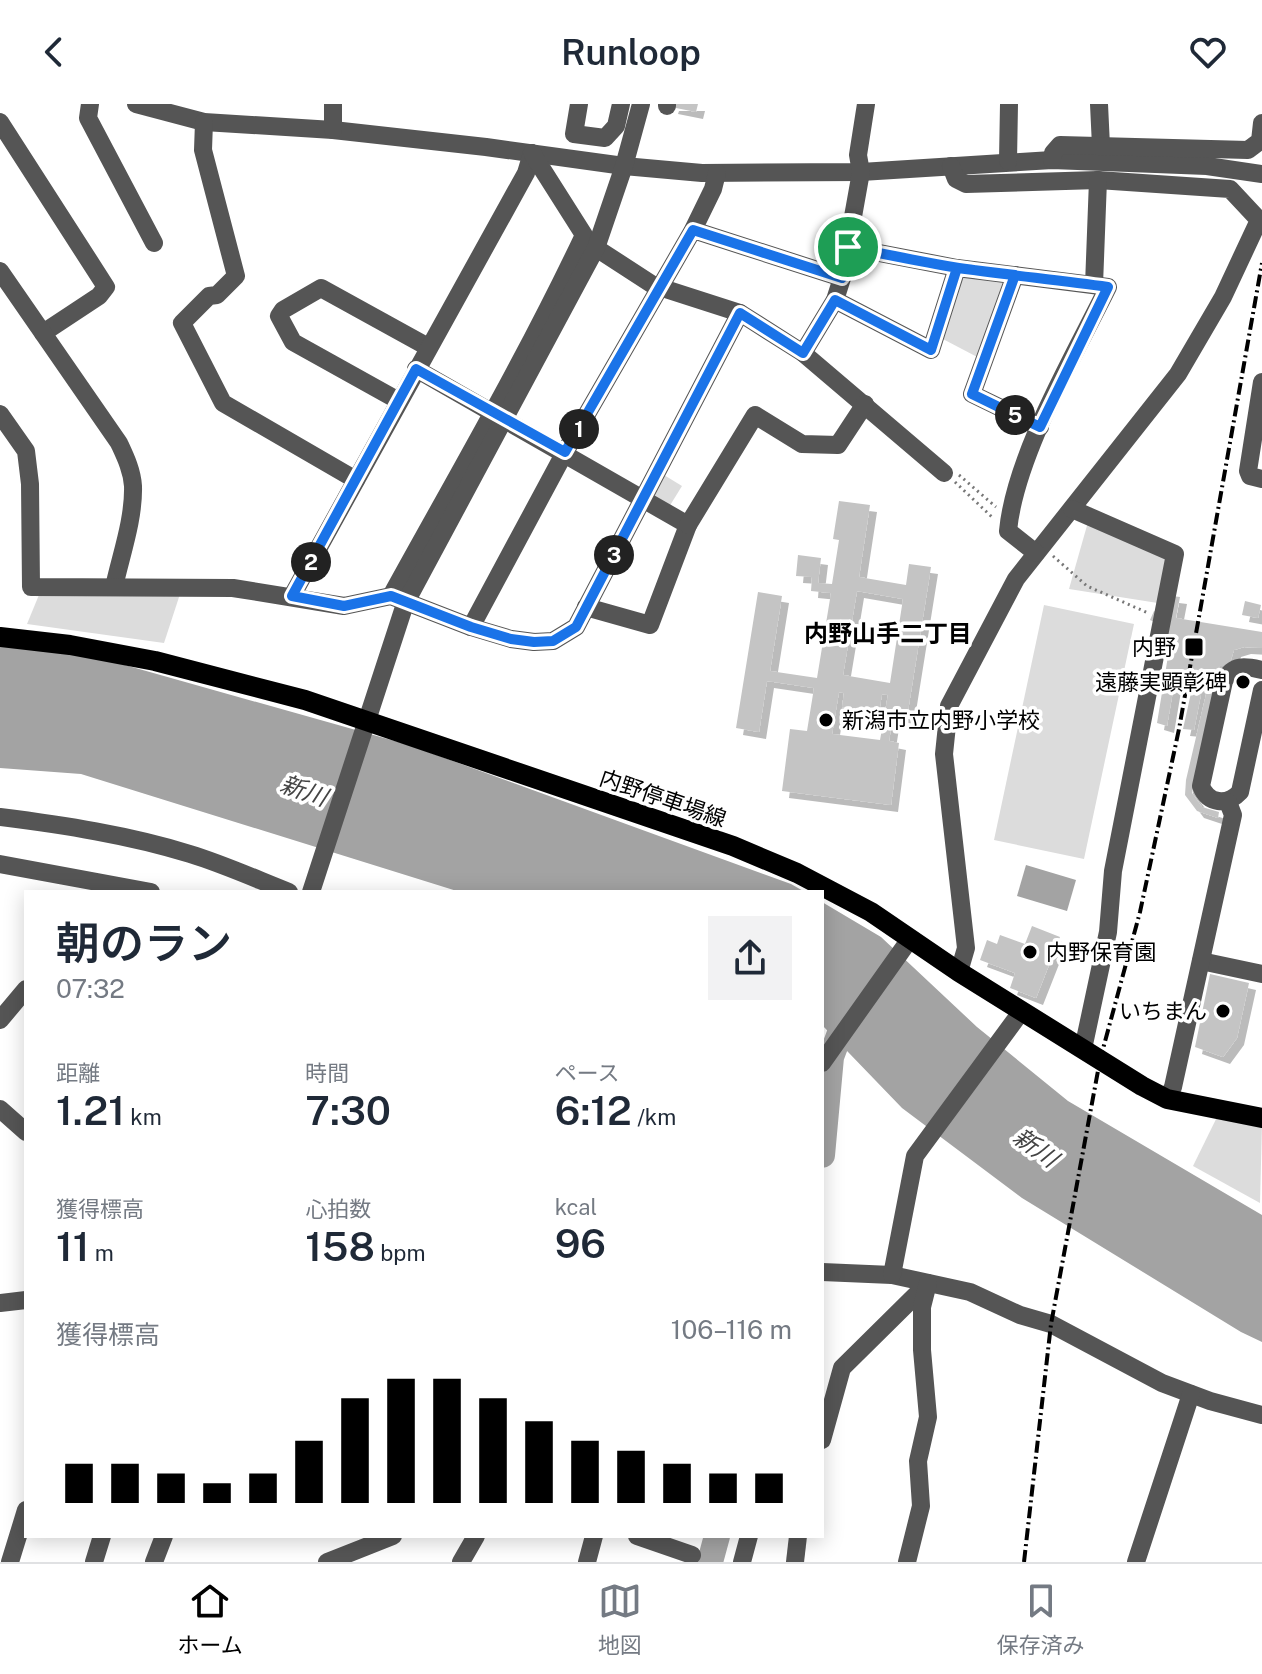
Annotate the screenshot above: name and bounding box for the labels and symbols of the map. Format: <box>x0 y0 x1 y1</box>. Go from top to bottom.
pin <box>814 213 882 281</box>
pin: 5 <box>995 395 1035 435</box>
pin: 1 <box>559 409 599 449</box>
pin: 3 <box>594 535 634 575</box>
pin: 2 <box>291 542 331 582</box>
district label: 内野山手二丁目 <box>804 619 972 647</box>
place label: 内野 <box>1132 634 1176 660</box>
marker: 内野 <box>1183 636 1205 658</box>
place label: 遠藤実顕彰碑 <box>1095 669 1227 695</box>
marker: 遠藤実顕彰碑 <box>1234 673 1252 691</box>
place label: 新潟市立内野小学校 <box>842 707 1040 733</box>
marker: 新潟市立内野小学校 <box>817 711 835 729</box>
street label: 内野停車場線 <box>596 764 730 832</box>
water label: 新川 <box>277 769 334 812</box>
place label: 内野保育園 <box>1046 939 1156 965</box>
marker: 内野保育園 <box>1021 943 1039 961</box>
place label: いちまん <box>1119 998 1207 1024</box>
marker: いちまん <box>1214 1002 1232 1020</box>
water label: 新川 <box>1008 1122 1066 1174</box>

